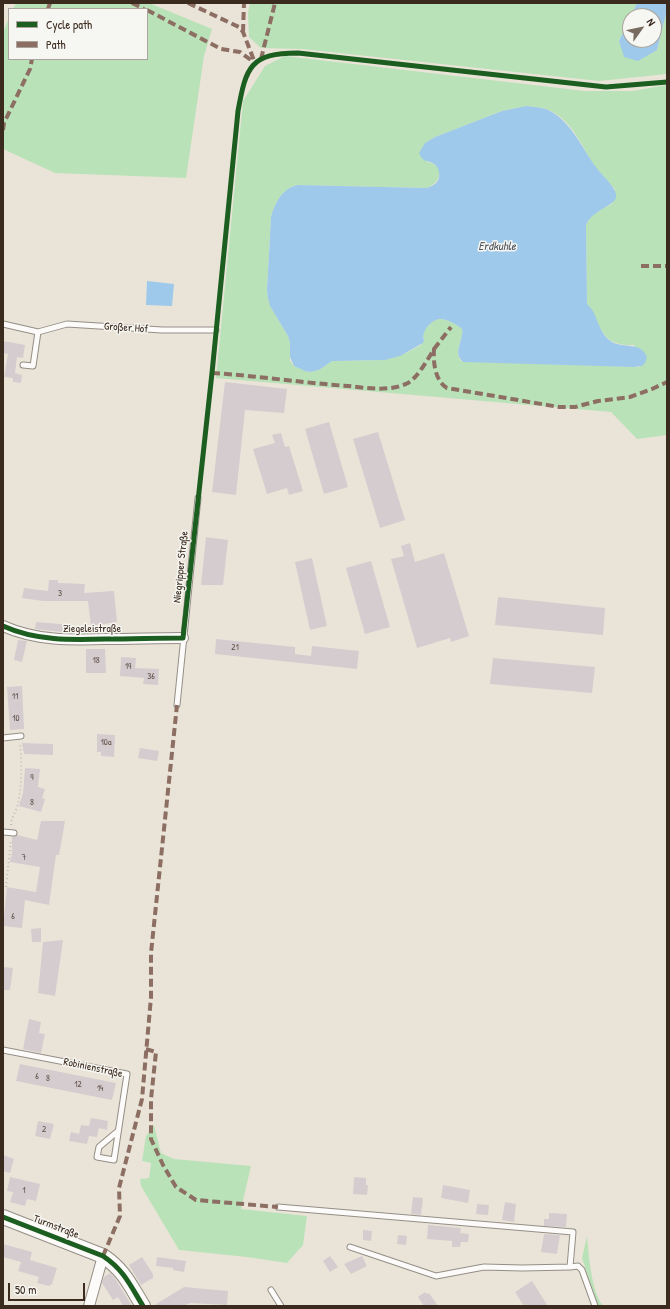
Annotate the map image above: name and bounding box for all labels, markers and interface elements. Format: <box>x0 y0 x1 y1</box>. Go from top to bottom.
legend <box>8 8 148 60</box>
north arrow <box>622 8 662 48</box>
text: Cycle path <box>46 16 92 33</box>
text: N <box>644 16 659 28</box>
text: Path <box>46 36 66 53</box>
water label: Erdkuhle <box>478 240 516 254</box>
street label: Großer Hof <box>103 320 149 336</box>
street label: Niegripper Straße <box>171 530 191 604</box>
house number: 3 <box>58 589 62 599</box>
street label: Ziegeleistraße <box>63 622 121 636</box>
house number: 21 <box>231 643 239 653</box>
house number: 18 <box>92 656 100 666</box>
house number: 19 <box>125 662 131 672</box>
house number: 36 <box>147 672 155 682</box>
house number: 11 <box>12 692 18 702</box>
house number: 10 <box>12 714 20 724</box>
house number: 10a <box>101 738 111 748</box>
house number: 9 <box>30 773 34 783</box>
house number: 8 <box>30 798 34 808</box>
house number: 7 <box>22 853 26 863</box>
house number: 6 <box>11 912 15 922</box>
street label: Robinienstraße <box>62 1055 124 1081</box>
house number: 6 <box>35 1072 39 1082</box>
house number: 8 <box>46 1074 50 1084</box>
house number: 12 <box>74 1080 82 1090</box>
house number: 14 <box>97 1084 103 1094</box>
house number: 2 <box>42 1125 46 1135</box>
house number: 1 <box>22 1186 26 1196</box>
street label: Turmstraße <box>31 1212 81 1242</box>
scale bar <box>10 1275 87 1301</box>
text: 50 m <box>15 1281 36 1298</box>

